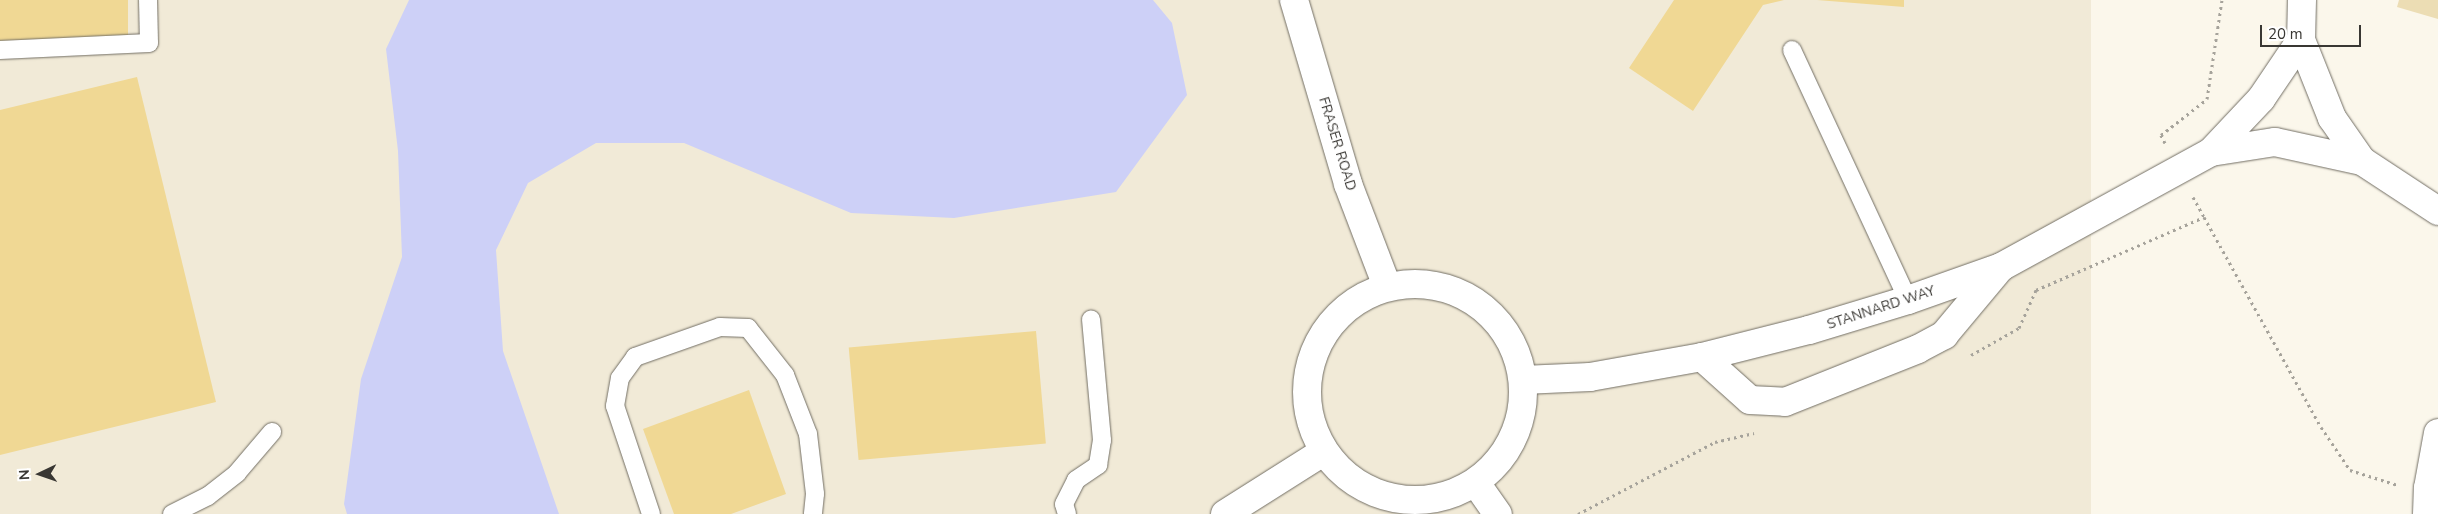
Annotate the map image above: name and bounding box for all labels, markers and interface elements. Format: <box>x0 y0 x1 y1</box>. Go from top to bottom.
scale bar <box>2263 15 2364 47</box>
text: 20 m <box>2268 24 2303 44</box>
street label: FRASER ROAD <box>1315 95 1359 193</box>
street label: STANNARD WAY <box>1825 283 1937 333</box>
north arrow <box>15 449 65 499</box>
text: N <box>15 469 34 481</box>

